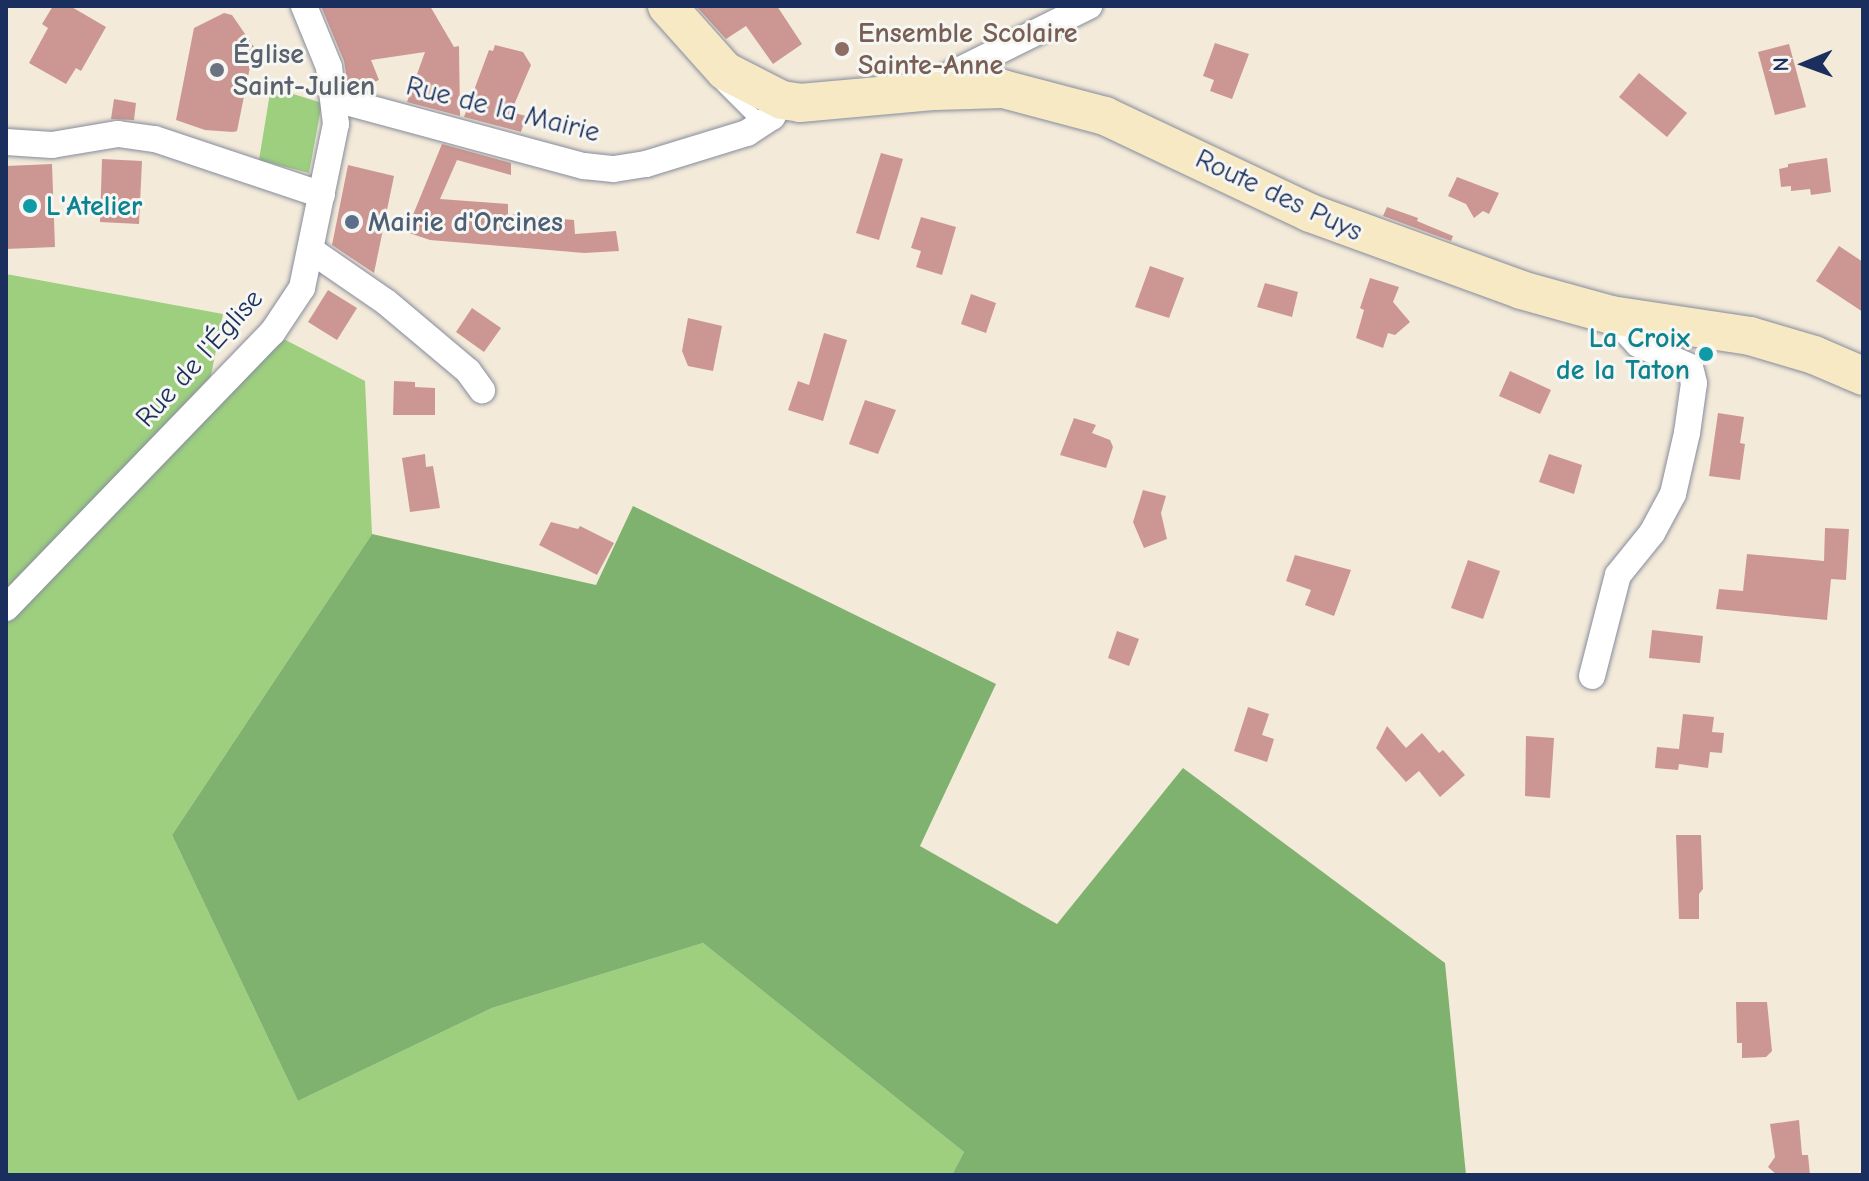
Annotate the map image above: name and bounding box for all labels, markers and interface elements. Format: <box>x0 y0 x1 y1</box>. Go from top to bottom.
place label: Ensemble Scolaire Sainte-Anne <box>858 16 1078 82</box>
north arrow <box>1765 24 1845 104</box>
place label: Église Saint-Julien <box>233 37 375 103</box>
marker: Ensemble Scolaire Sainte-Anne <box>833 40 851 58</box>
text: N <box>1768 57 1794 72</box>
marker: Église Saint-Julien <box>208 61 226 79</box>
street label: Rue de la Mairie <box>403 69 603 149</box>
street label: Route des Puys <box>1190 142 1368 248</box>
place label: L'Atelier <box>46 189 142 223</box>
marker: L'Atelier <box>21 197 39 215</box>
place label: Mairie d'Orcines <box>368 205 563 239</box>
marker: Mairie d'Orcines <box>343 213 361 231</box>
street label: Rue de l'Église <box>128 282 270 434</box>
place label: La Croix de la Taton <box>1556 321 1690 387</box>
marker: La Croix de la Taton <box>1697 345 1715 363</box>

